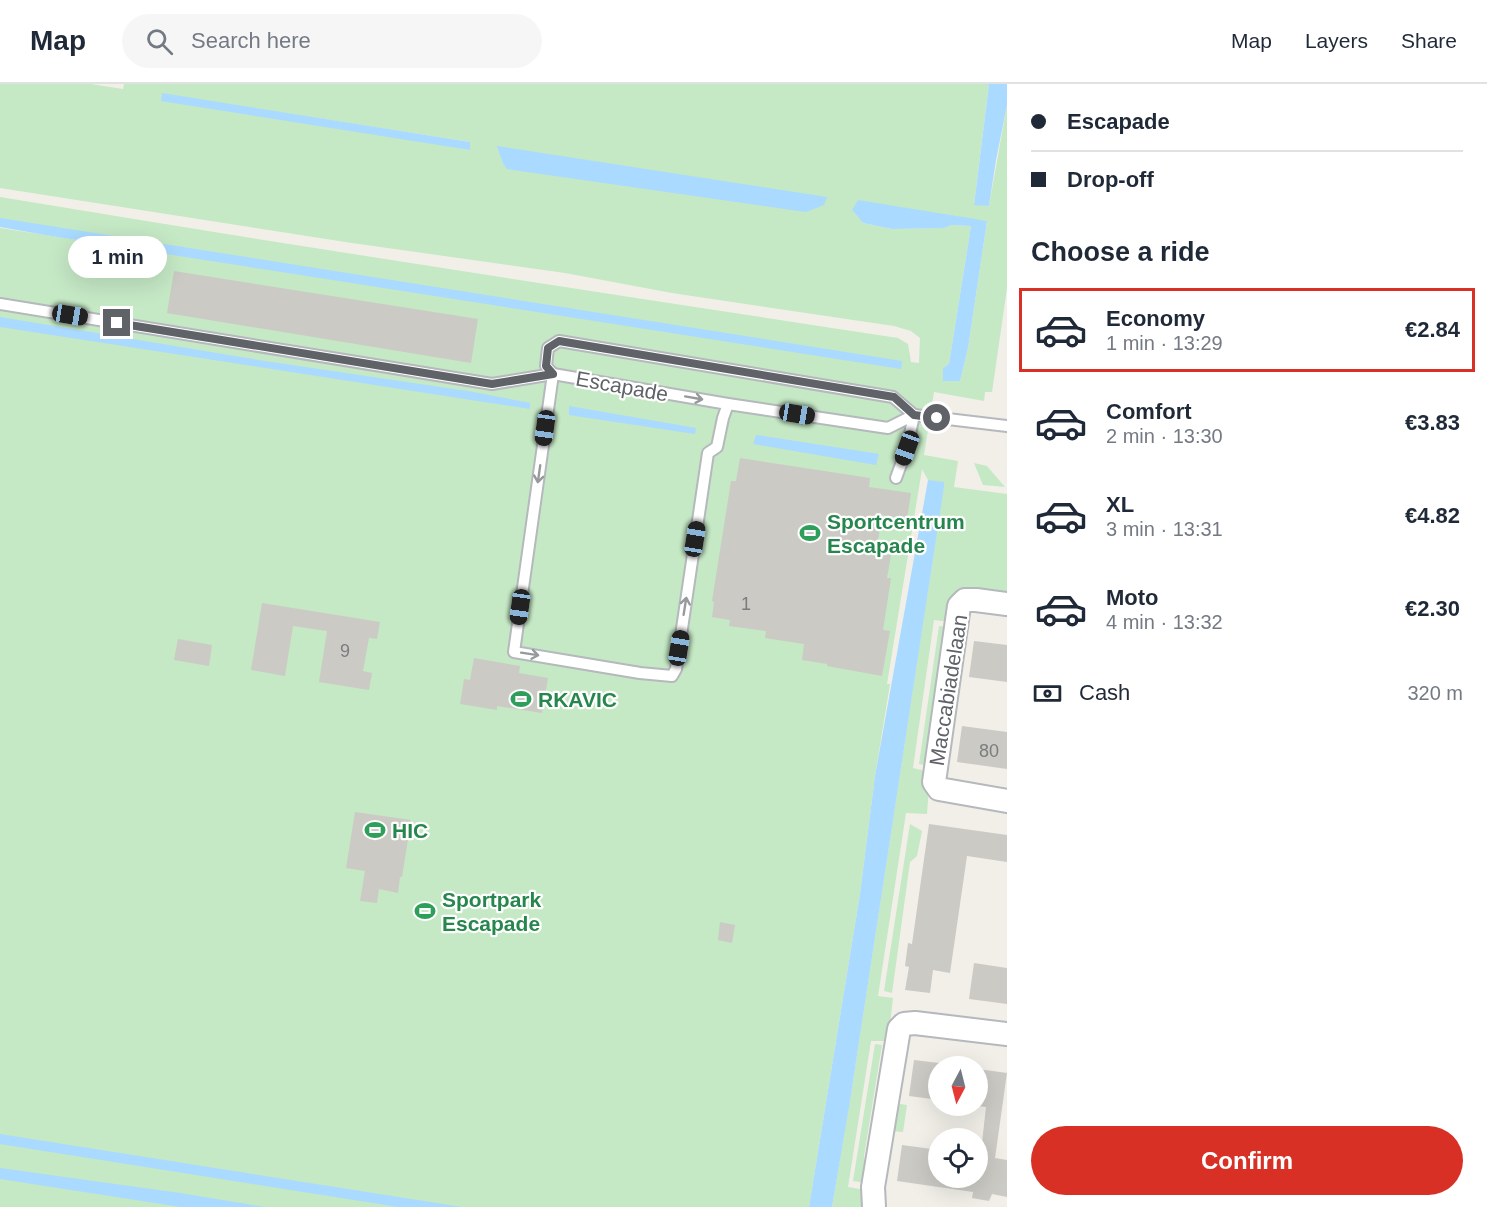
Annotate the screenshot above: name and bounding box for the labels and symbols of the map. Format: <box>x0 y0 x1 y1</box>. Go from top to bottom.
callout: 1 min <box>68 236 166 278</box>
car <box>51 303 89 327</box>
route end <box>103 309 130 336</box>
street label: Escapade <box>574 367 670 405</box>
one-way arrow <box>684 393 703 404</box>
car <box>778 402 816 426</box>
route start <box>923 404 950 431</box>
car <box>534 409 556 447</box>
car <box>892 428 922 468</box>
one-way arrow <box>533 463 544 483</box>
place label: Sportcentrum Escapade <box>827 510 965 557</box>
car <box>683 520 707 558</box>
sports icon: Sportcentrum Escapade <box>798 521 822 545</box>
car <box>509 588 531 626</box>
house number: 1 <box>741 594 751 614</box>
one-way arrow <box>680 597 691 616</box>
street label: Maccabiadelaan <box>925 613 971 767</box>
car <box>667 629 691 667</box>
house number: 9 <box>340 641 350 661</box>
one-way arrow <box>519 649 539 660</box>
sports icon: RKAVIC <box>509 687 533 711</box>
place label: RKAVIC <box>538 688 617 711</box>
house number: 80 <box>979 741 999 761</box>
sports icon: HIC <box>363 818 387 842</box>
place label: HIC <box>392 819 428 842</box>
place label: Sportpark Escapade <box>442 888 542 935</box>
sports icon: Sportpark Escapade <box>413 899 437 923</box>
north arrow <box>928 1056 988 1116</box>

